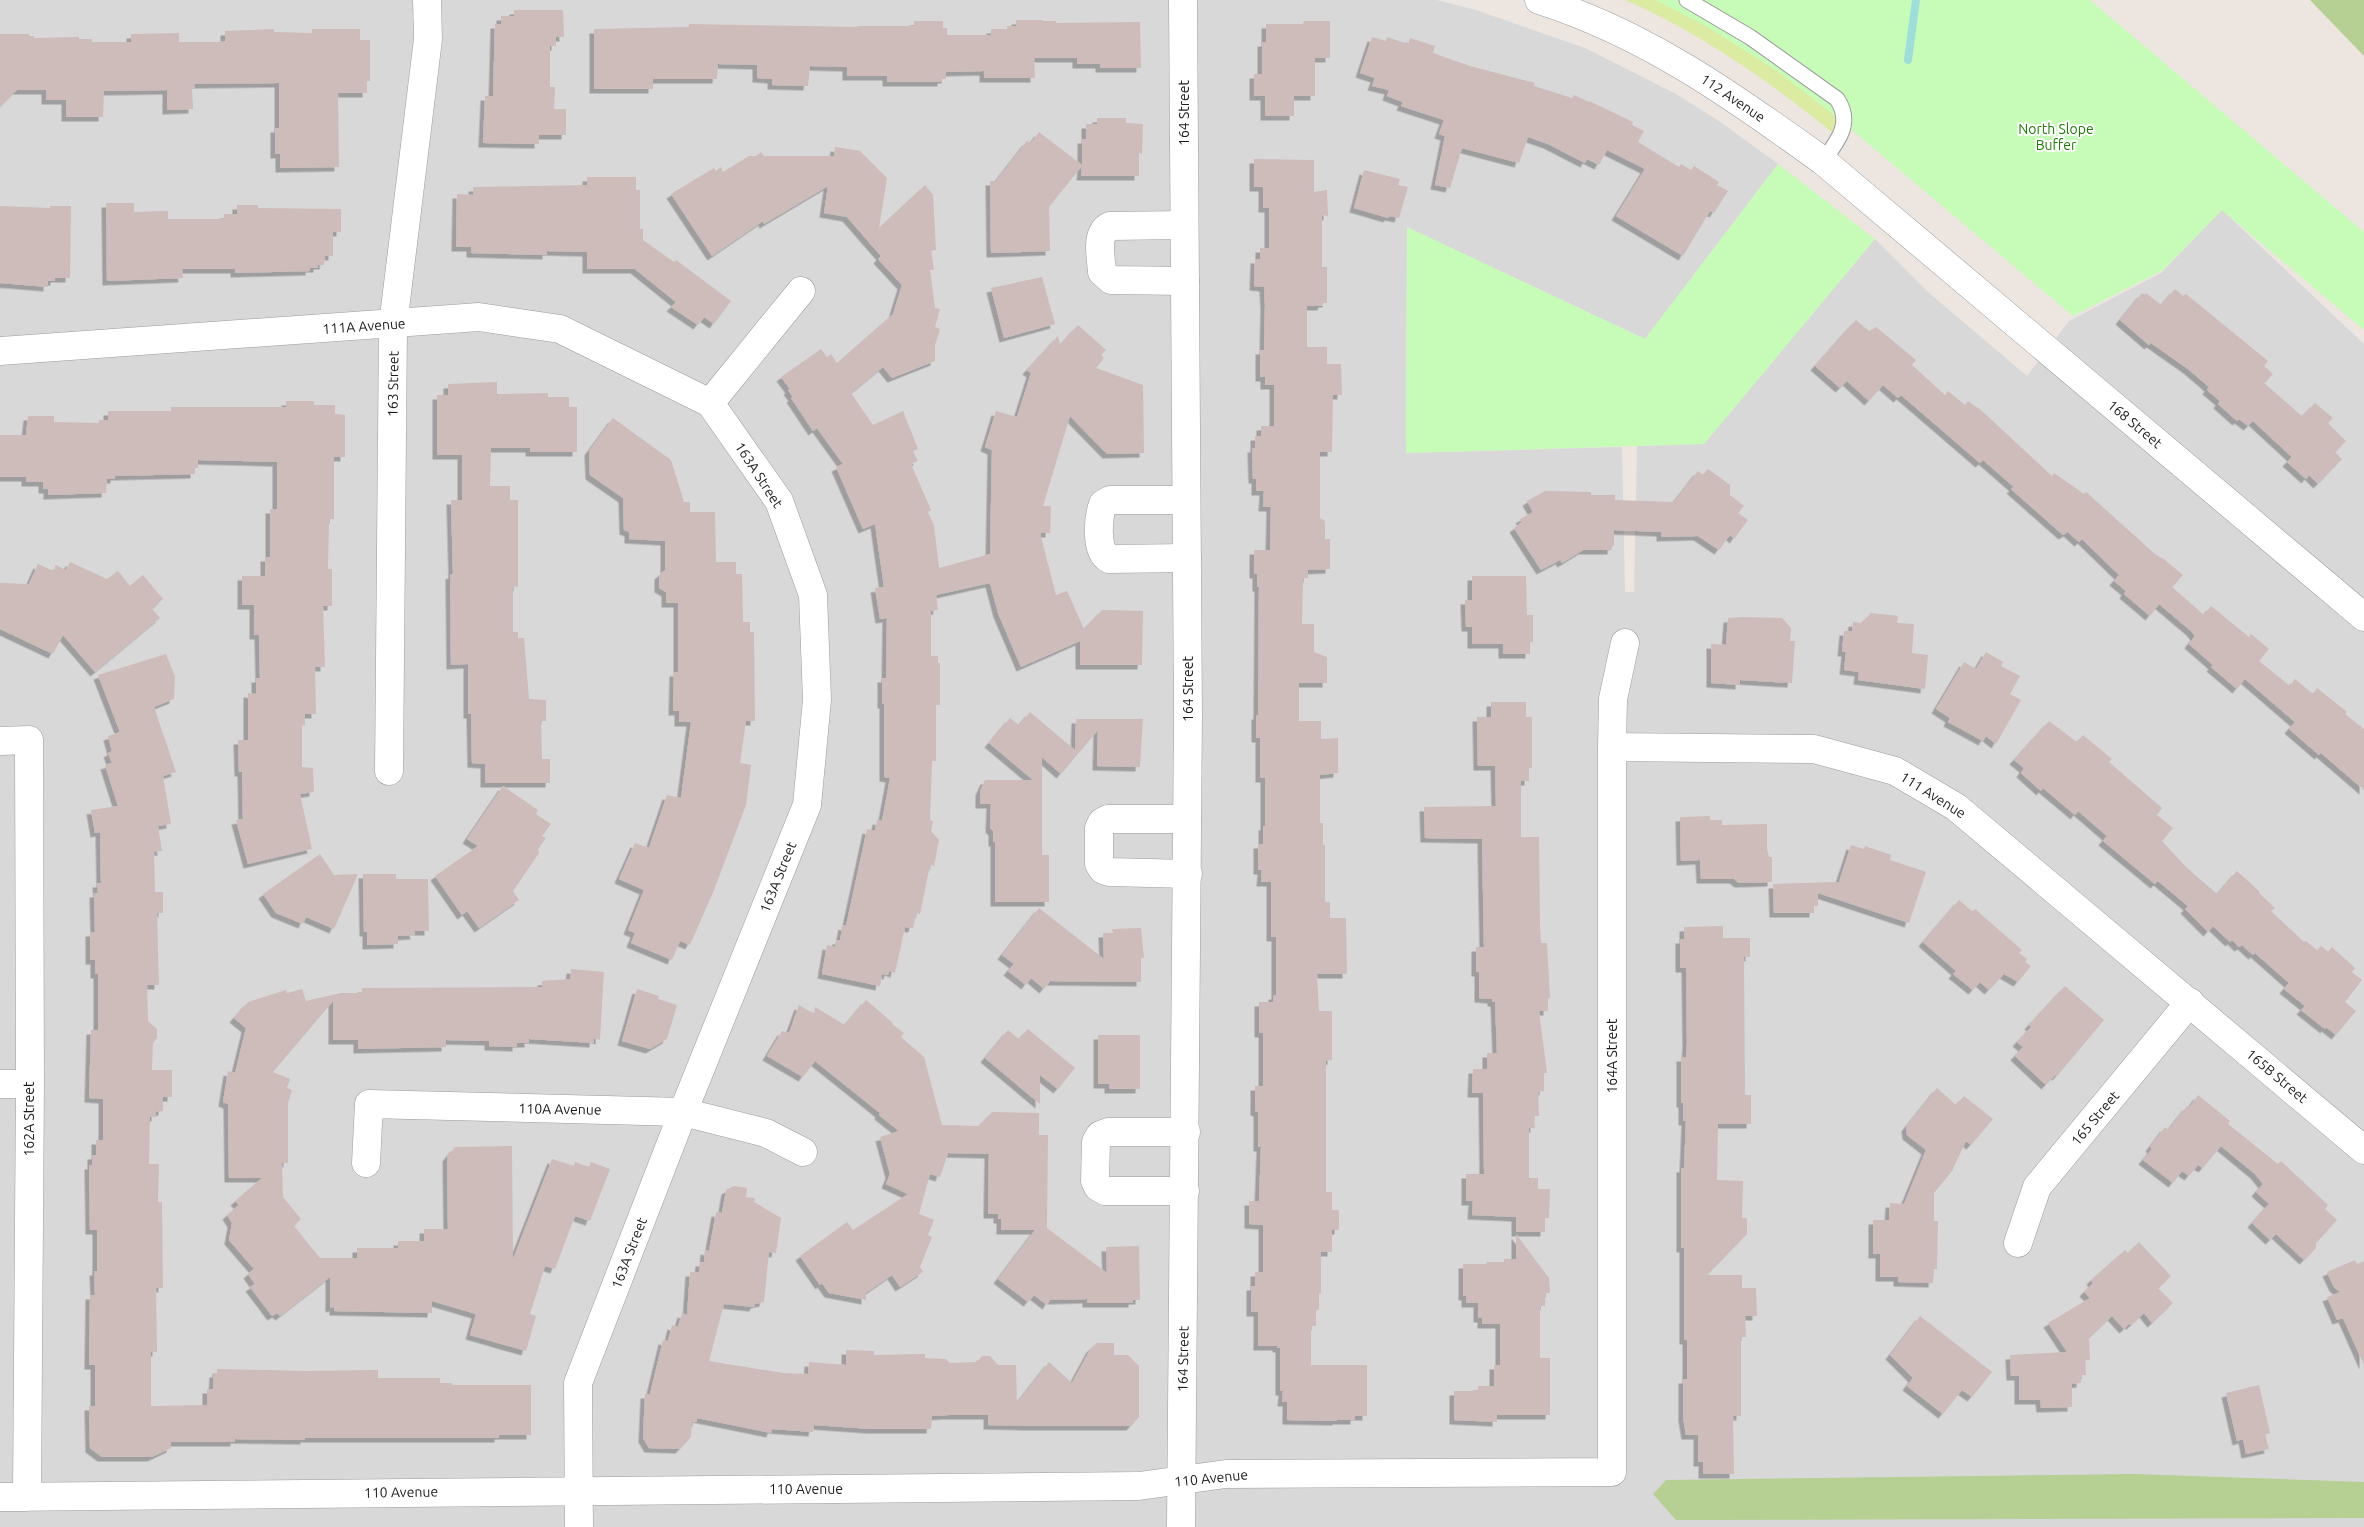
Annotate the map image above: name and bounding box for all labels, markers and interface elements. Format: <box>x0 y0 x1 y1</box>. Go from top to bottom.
street label: 112 Avenue <box>1698 71 1768 125</box>
street label: 164 Street <box>1176 80 1192 146</box>
park label: North Slope Buffer <box>2018 121 2094 153</box>
street label: 111A Avenue <box>322 315 406 337</box>
street label: 163 Street <box>384 350 402 417</box>
street label: 168 Street <box>2105 397 2166 452</box>
street label: 163A Street <box>732 439 786 511</box>
street label: 164 Street <box>1180 656 1196 722</box>
street label: 111 Avenue <box>1897 769 1969 821</box>
street label: 163A Street <box>757 839 800 915</box>
street label: 164A Street <box>1604 1018 1620 1094</box>
street label: 165B Street <box>2243 1046 2311 1107</box>
street label: 162A Street <box>21 1081 37 1157</box>
street label: 165 Street <box>2068 1087 2123 1148</box>
street label: 110A Avenue <box>518 1100 602 1118</box>
street label: 163A Street <box>608 1215 650 1291</box>
street label: 164 Street <box>1174 1325 1192 1392</box>
street label: 110 Avenue <box>1173 1466 1249 1490</box>
street label: 110 Avenue <box>769 1481 843 1497</box>
street label: 110 Avenue <box>364 1483 438 1501</box>

